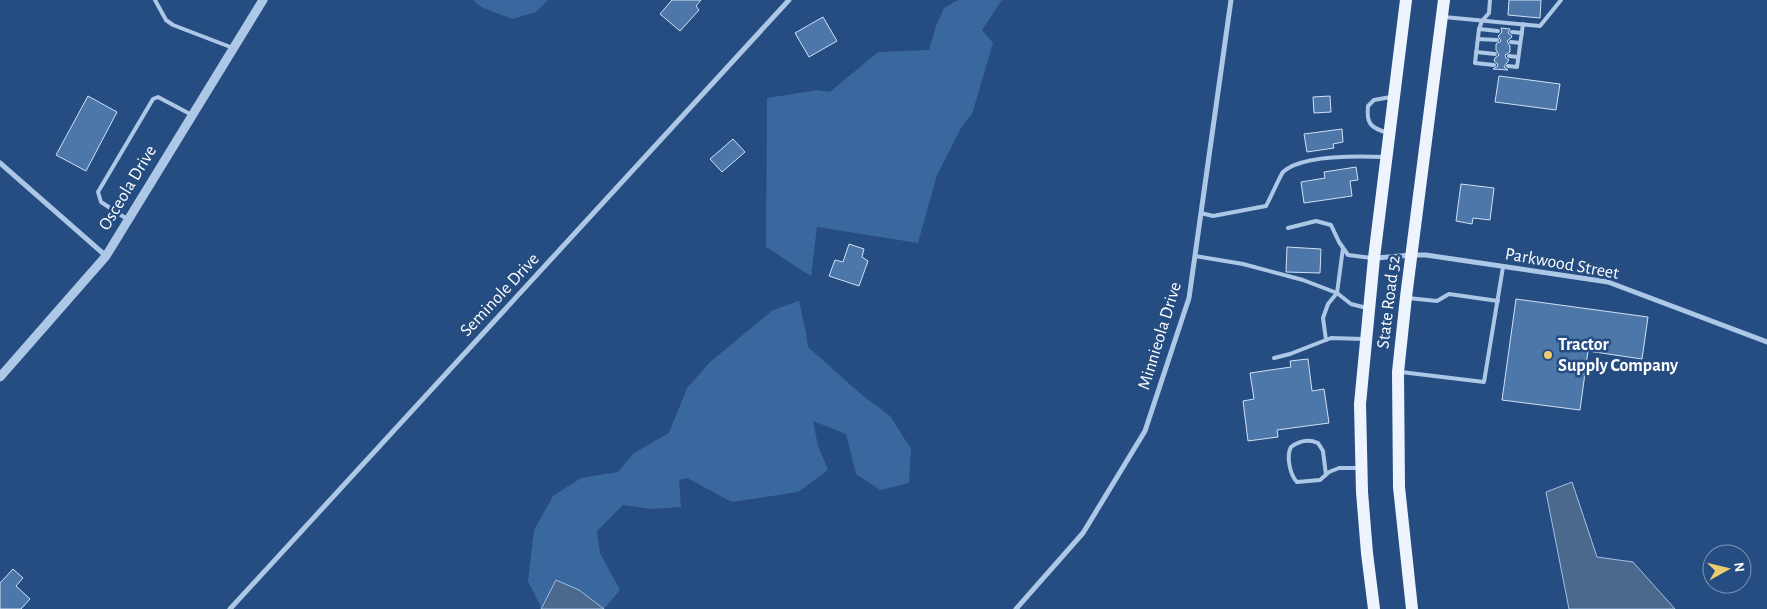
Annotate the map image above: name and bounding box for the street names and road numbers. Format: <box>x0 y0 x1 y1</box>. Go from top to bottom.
street label: Osceola Drive <box>96 143 160 233</box>
street label: Parkwood Street <box>1504 245 1621 283</box>
street label: Seminole Drive <box>457 250 543 340</box>
street label: State Road 52 <box>1374 254 1404 350</box>
street label: Minnieola Drive <box>1135 280 1185 392</box>

